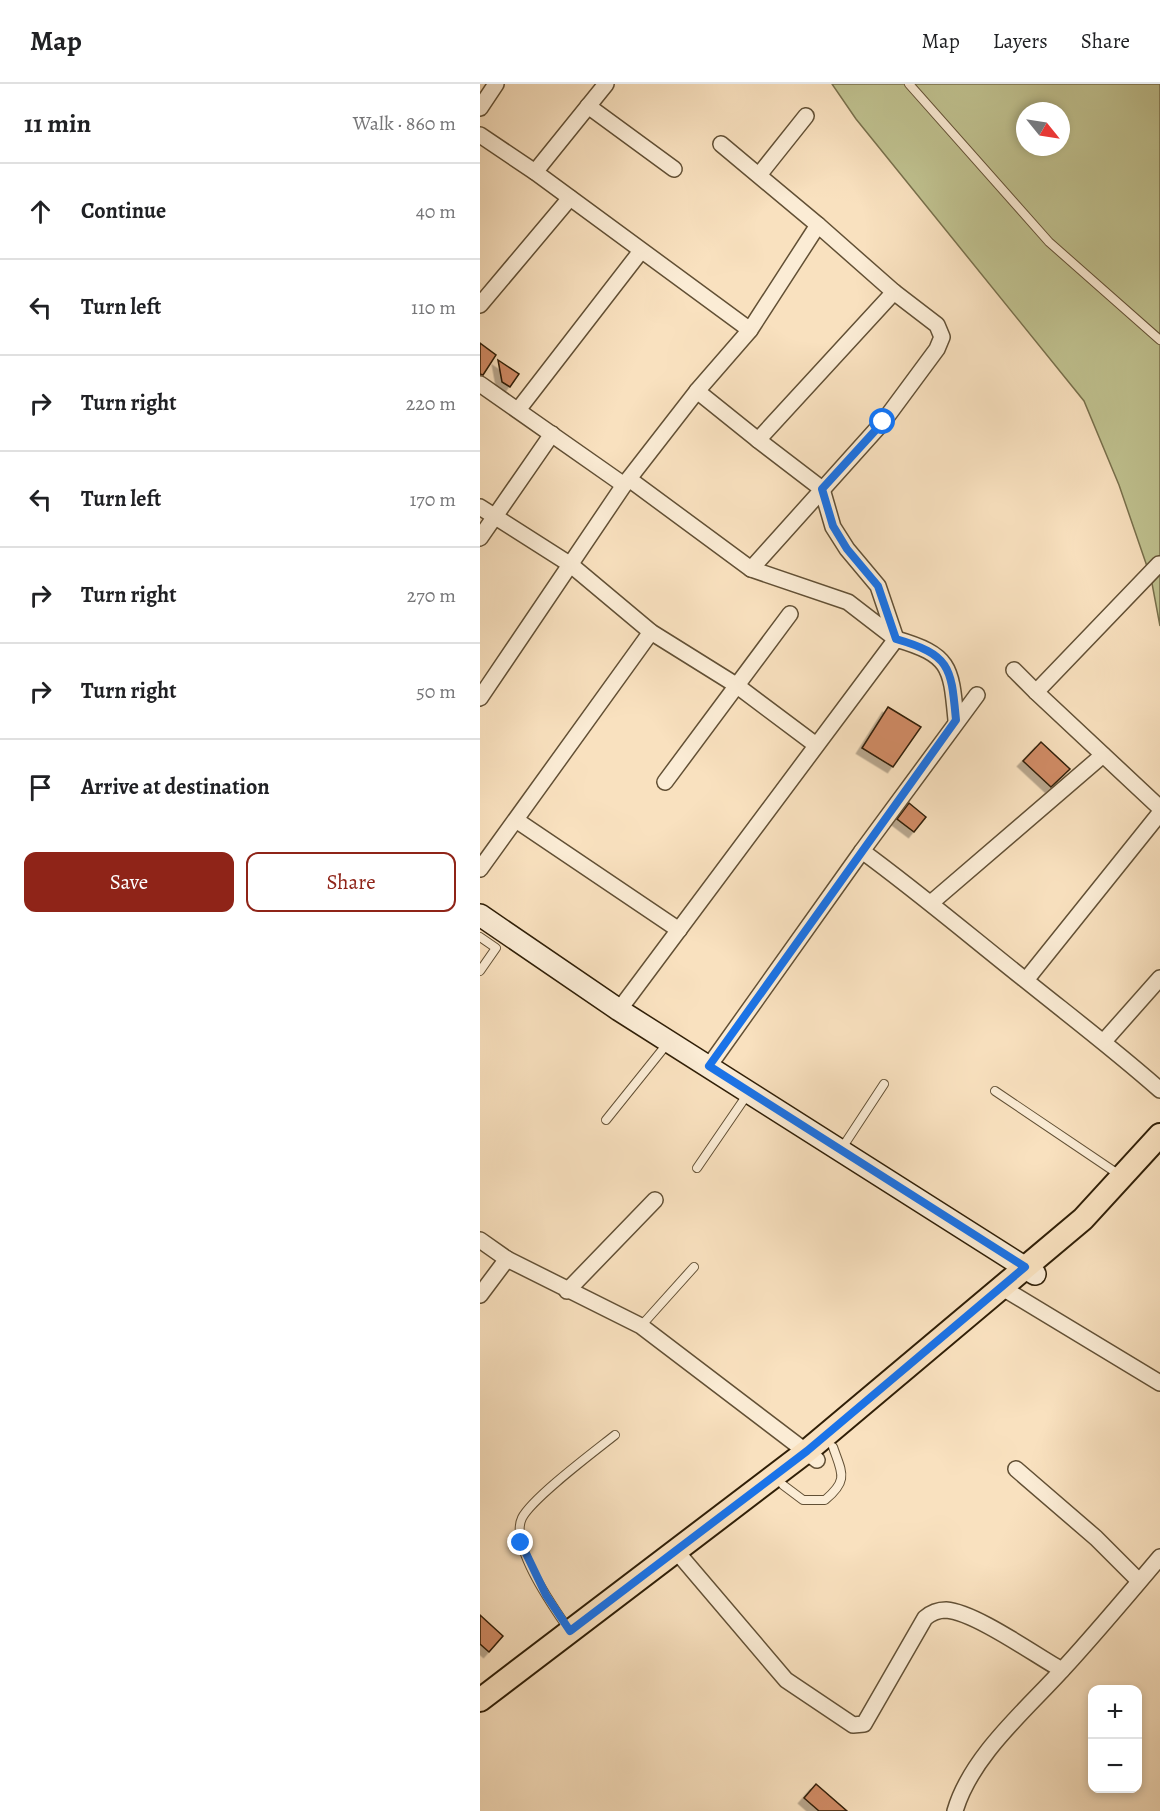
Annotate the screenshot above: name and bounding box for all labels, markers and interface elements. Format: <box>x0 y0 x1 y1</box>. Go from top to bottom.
text: Map <box>30 22 82 60</box>
text: Map <box>921 27 960 55</box>
text: Layers <box>993 27 1048 55</box>
text: Share <box>1081 27 1130 55</box>
north arrow <box>1016 102 1070 156</box>
text: 11 min <box>24 106 91 141</box>
text: Walk · 860 m <box>353 110 456 137</box>
icon: ahead <box>24 195 57 228</box>
text: Continue <box>81 196 166 226</box>
text: 40 m <box>416 198 456 225</box>
icon: left <box>24 291 57 324</box>
text: Turn left <box>81 292 161 322</box>
text: 110 m <box>411 294 456 321</box>
icon: right <box>24 387 57 420</box>
text: Turn right <box>81 388 177 418</box>
text: 220 m <box>406 390 456 417</box>
route start <box>869 408 895 434</box>
icon: left <box>24 483 57 516</box>
text: Turn left <box>81 484 161 514</box>
text: 170 m <box>410 486 456 513</box>
icon: right <box>24 579 57 612</box>
text: Turn right <box>81 580 177 610</box>
text: 270 m <box>407 582 456 609</box>
icon: right <box>24 675 57 708</box>
text: Turn right <box>81 676 177 706</box>
text: 50 m <box>416 678 456 705</box>
icon: arrive <box>24 771 57 804</box>
text: Arrive at destination <box>81 772 270 802</box>
button: Save <box>24 852 234 912</box>
button: Share <box>246 852 456 912</box>
route end <box>507 1529 533 1555</box>
map controls <box>1088 1685 1142 1793</box>
button: + <box>1088 1685 1142 1739</box>
button: − <box>1088 1739 1142 1793</box>

